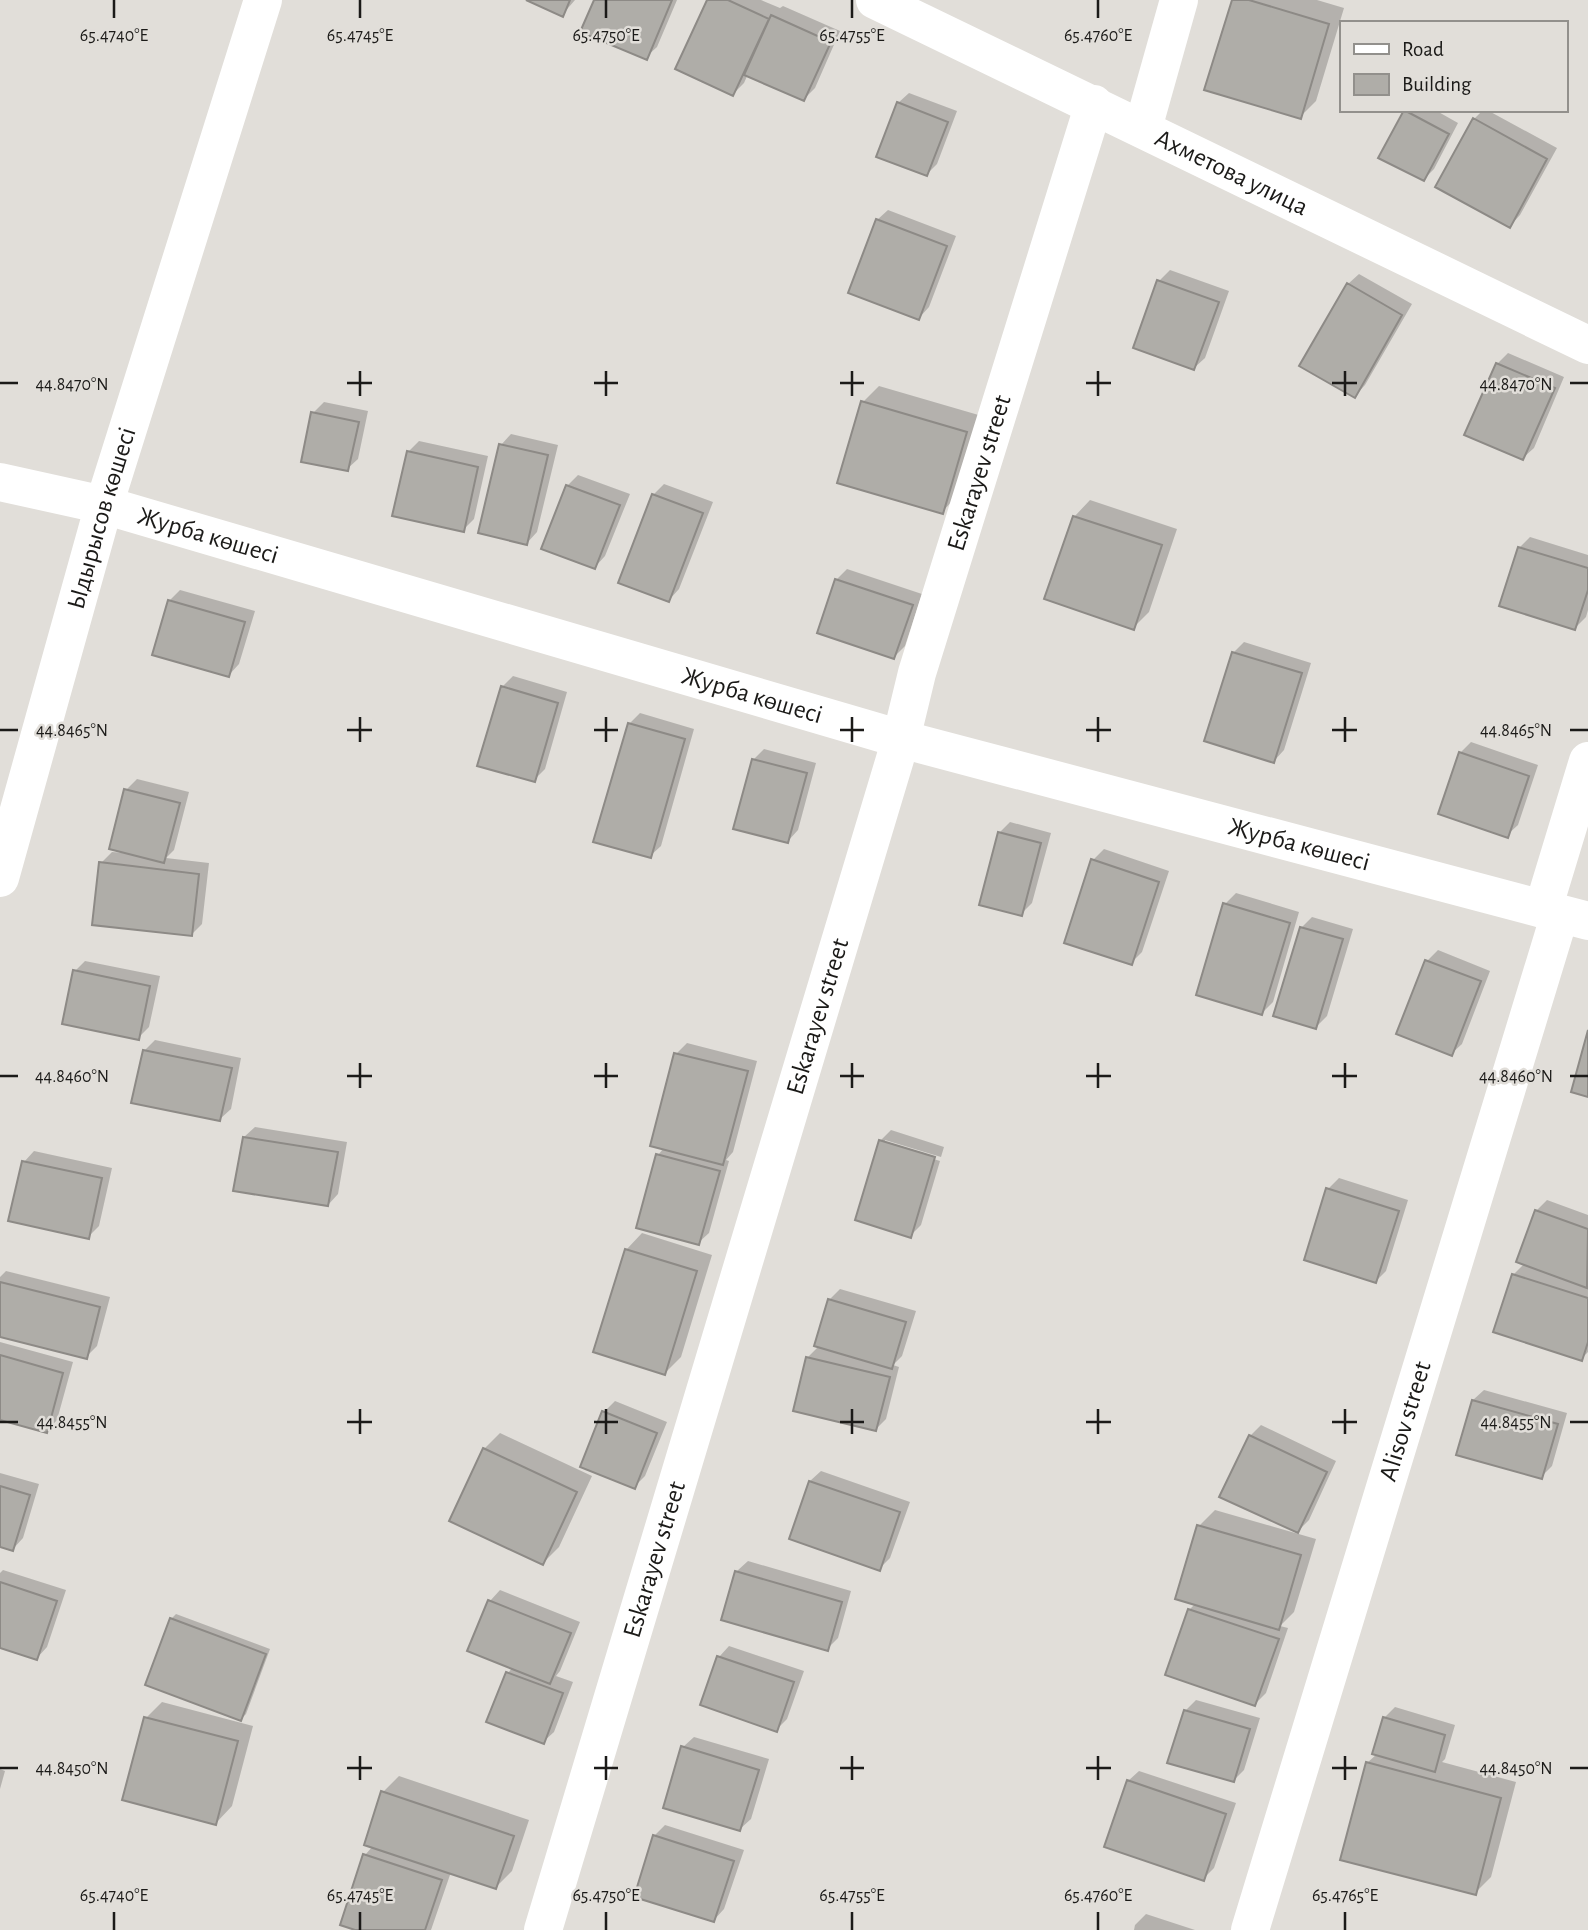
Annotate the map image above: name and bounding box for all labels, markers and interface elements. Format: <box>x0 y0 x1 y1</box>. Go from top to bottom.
legend <box>1340 21 1567 112</box>
text: 65.4740°E <box>80 27 149 45</box>
text: 65.4745°E <box>327 27 394 45</box>
text: 65.4750°E <box>572 27 640 45</box>
text: 65.4755°E <box>819 27 885 45</box>
text: 65.4760°E <box>1064 27 1132 45</box>
text: Road <box>1402 39 1444 60</box>
text: Building <box>1402 74 1472 95</box>
street label: Ахметова улица <box>1151 125 1312 220</box>
text: 44.8470°N <box>35 376 109 394</box>
text: 44.8470°N <box>1479 376 1553 394</box>
street label: Eskarayev street <box>943 392 1016 554</box>
street label: Ыдырысов көшесі <box>63 424 141 612</box>
street label: Журба көшесі <box>135 503 282 569</box>
street label: Журба көшесі <box>679 662 826 728</box>
text: 44.8465°N <box>36 722 108 740</box>
text: 44.8465°N <box>1480 722 1552 740</box>
street label: Журба көшесі <box>1225 813 1373 876</box>
street label: Eskarayev street <box>782 935 853 1098</box>
text: 44.8460°N <box>35 1068 109 1086</box>
text: 44.8460°N <box>1479 1068 1553 1086</box>
street label: Alisov street <box>1375 1358 1436 1484</box>
text: 44.8455°N <box>36 1414 108 1432</box>
text: 44.8455°N <box>1480 1414 1552 1432</box>
street label: Eskarayev street <box>619 1478 690 1641</box>
text: 44.8450°N <box>35 1760 109 1778</box>
text: 44.8450°N <box>1479 1760 1553 1778</box>
text: 65.4740°E <box>80 1887 149 1905</box>
text: 65.4745°E <box>327 1887 394 1905</box>
text: 65.4750°E <box>572 1887 640 1905</box>
text: 65.4755°E <box>819 1887 885 1905</box>
text: 65.4760°E <box>1064 1887 1132 1905</box>
text: 65.4765°E <box>1312 1887 1378 1905</box>

